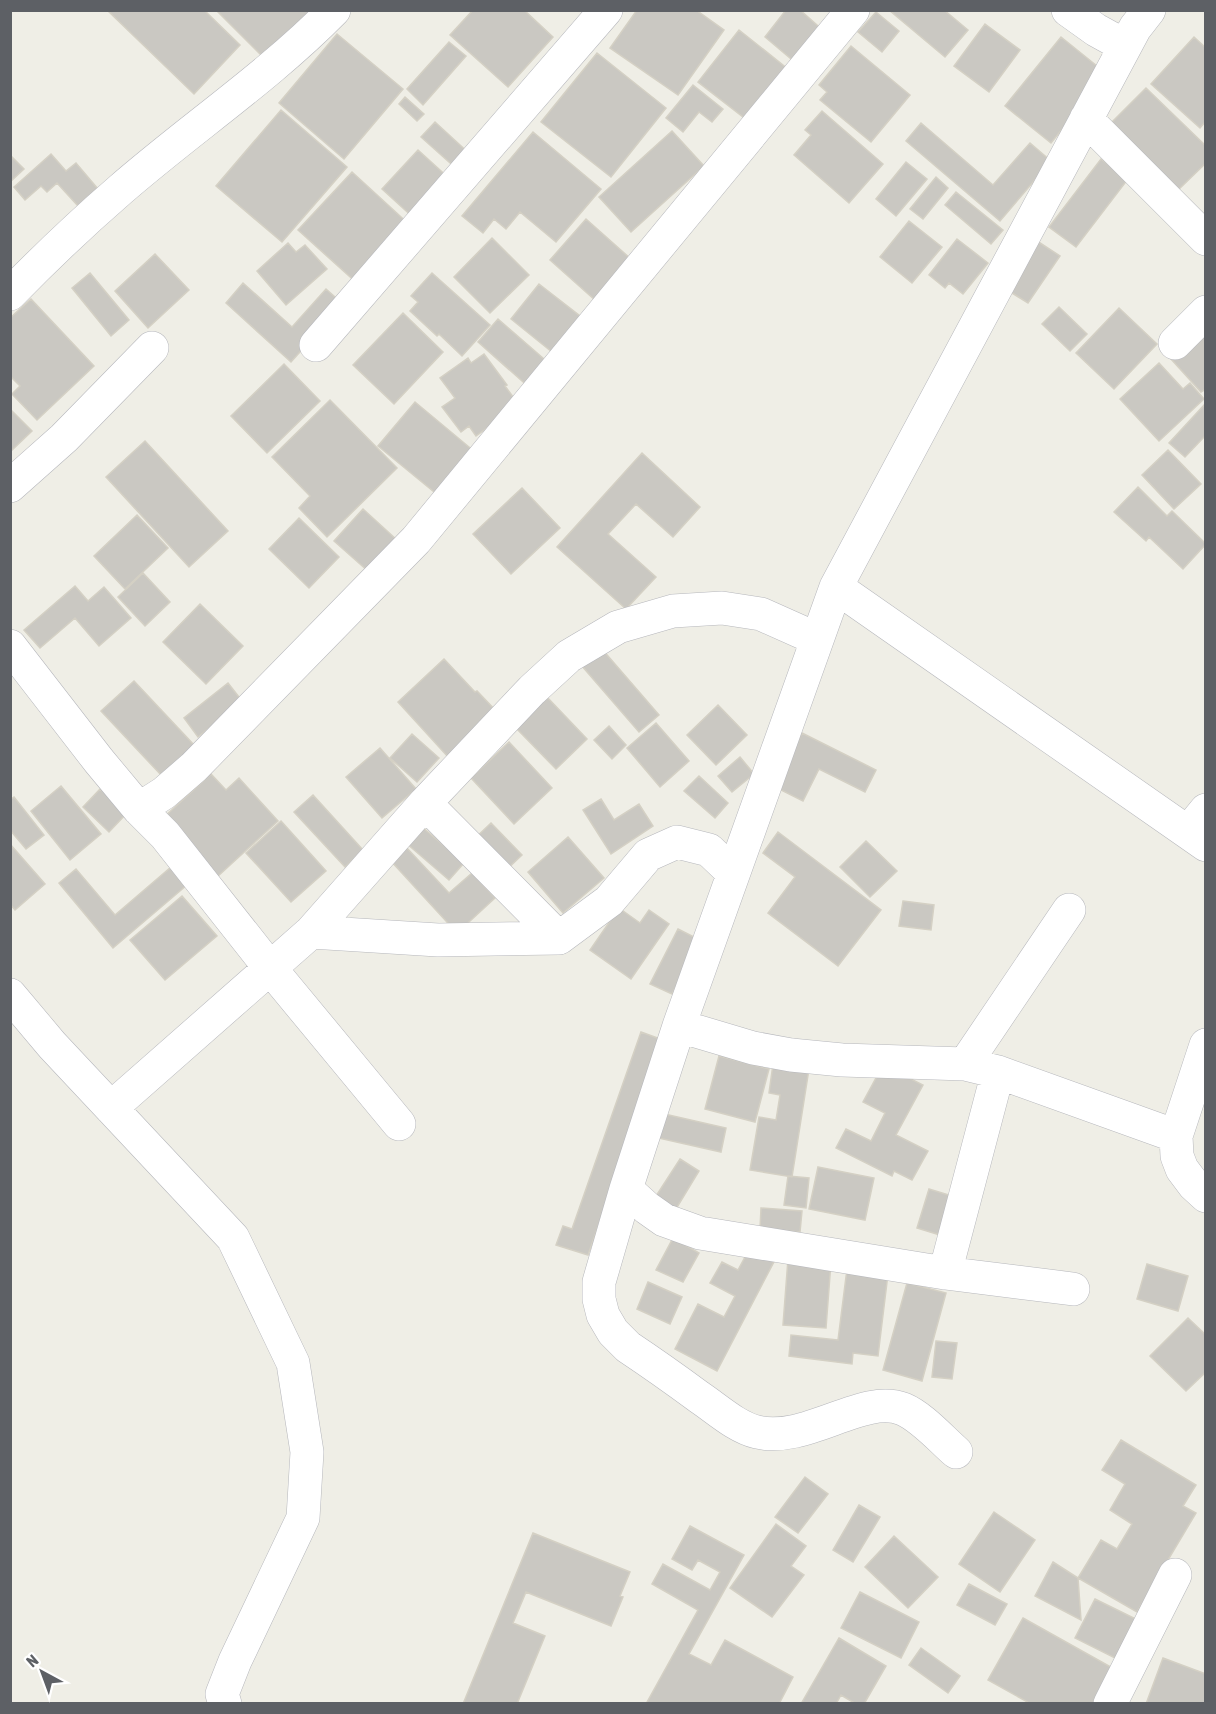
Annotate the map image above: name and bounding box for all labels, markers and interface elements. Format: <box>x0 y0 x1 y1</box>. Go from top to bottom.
north arrow <box>12 1642 72 1702</box>
text: N <box>23 1651 42 1671</box>

